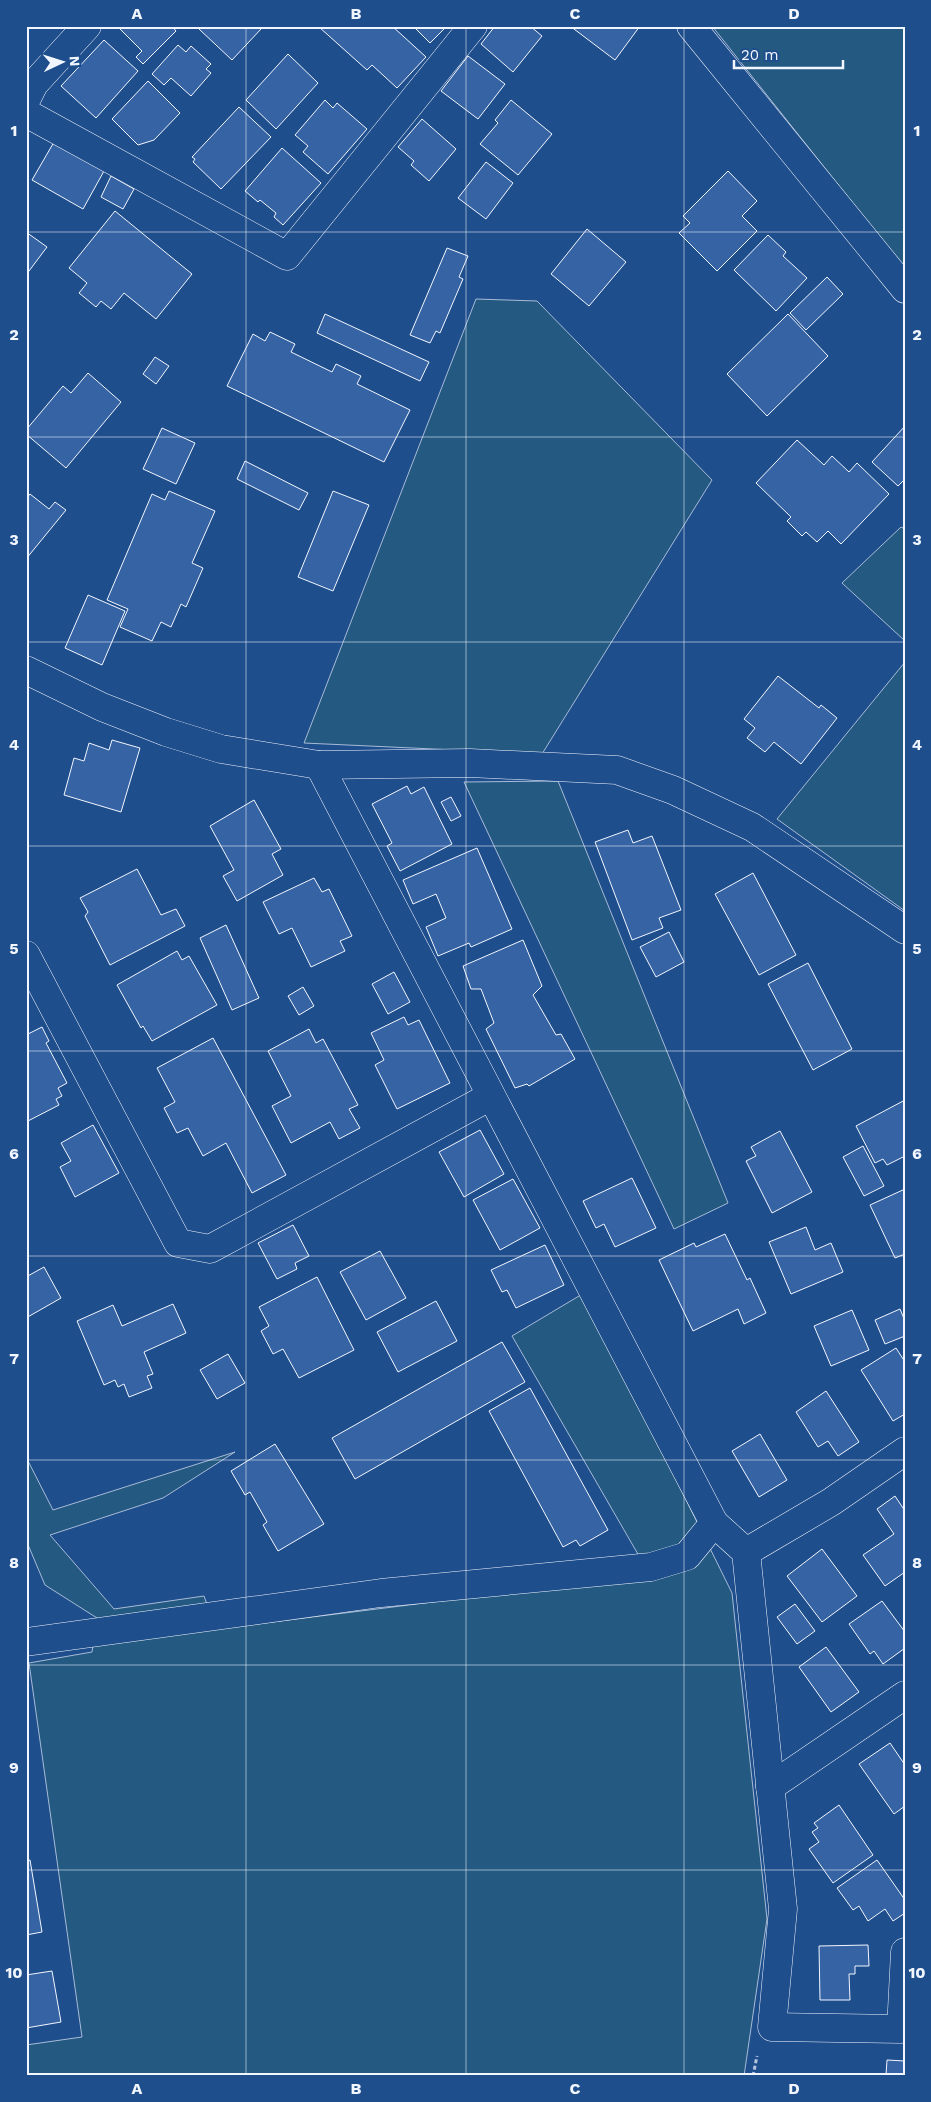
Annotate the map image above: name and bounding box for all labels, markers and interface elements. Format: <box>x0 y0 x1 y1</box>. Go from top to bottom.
text: A <box>132 4 143 23</box>
text: B <box>351 4 362 23</box>
text: C <box>570 4 581 23</box>
text: D <box>788 4 800 23</box>
north arrow <box>38 38 88 88</box>
scale bar <box>734 38 842 70</box>
text: 20 m <box>741 46 779 64</box>
text: N <box>67 55 83 67</box>
text: 1 <box>11 121 17 140</box>
text: 1 <box>914 121 920 140</box>
text: 2 <box>9 325 19 344</box>
text: 2 <box>912 325 922 344</box>
text: 3 <box>9 530 19 549</box>
text: 3 <box>912 530 922 549</box>
text: 4 <box>9 735 19 754</box>
text: 4 <box>912 735 922 754</box>
text: 5 <box>9 939 19 958</box>
text: 5 <box>912 939 922 958</box>
text: 6 <box>9 1144 19 1163</box>
text: 6 <box>912 1144 922 1163</box>
text: 7 <box>9 1349 19 1368</box>
text: 7 <box>912 1349 922 1368</box>
text: 8 <box>9 1553 19 1572</box>
text: 8 <box>912 1553 922 1572</box>
text: 9 <box>9 1758 19 1777</box>
text: 9 <box>912 1758 922 1777</box>
text: 10 <box>5 1963 23 1982</box>
text: 10 <box>908 1963 926 1982</box>
text: A <box>132 2079 143 2098</box>
text: B <box>351 2079 362 2098</box>
text: C <box>570 2079 581 2098</box>
text: D <box>788 2079 800 2098</box>

